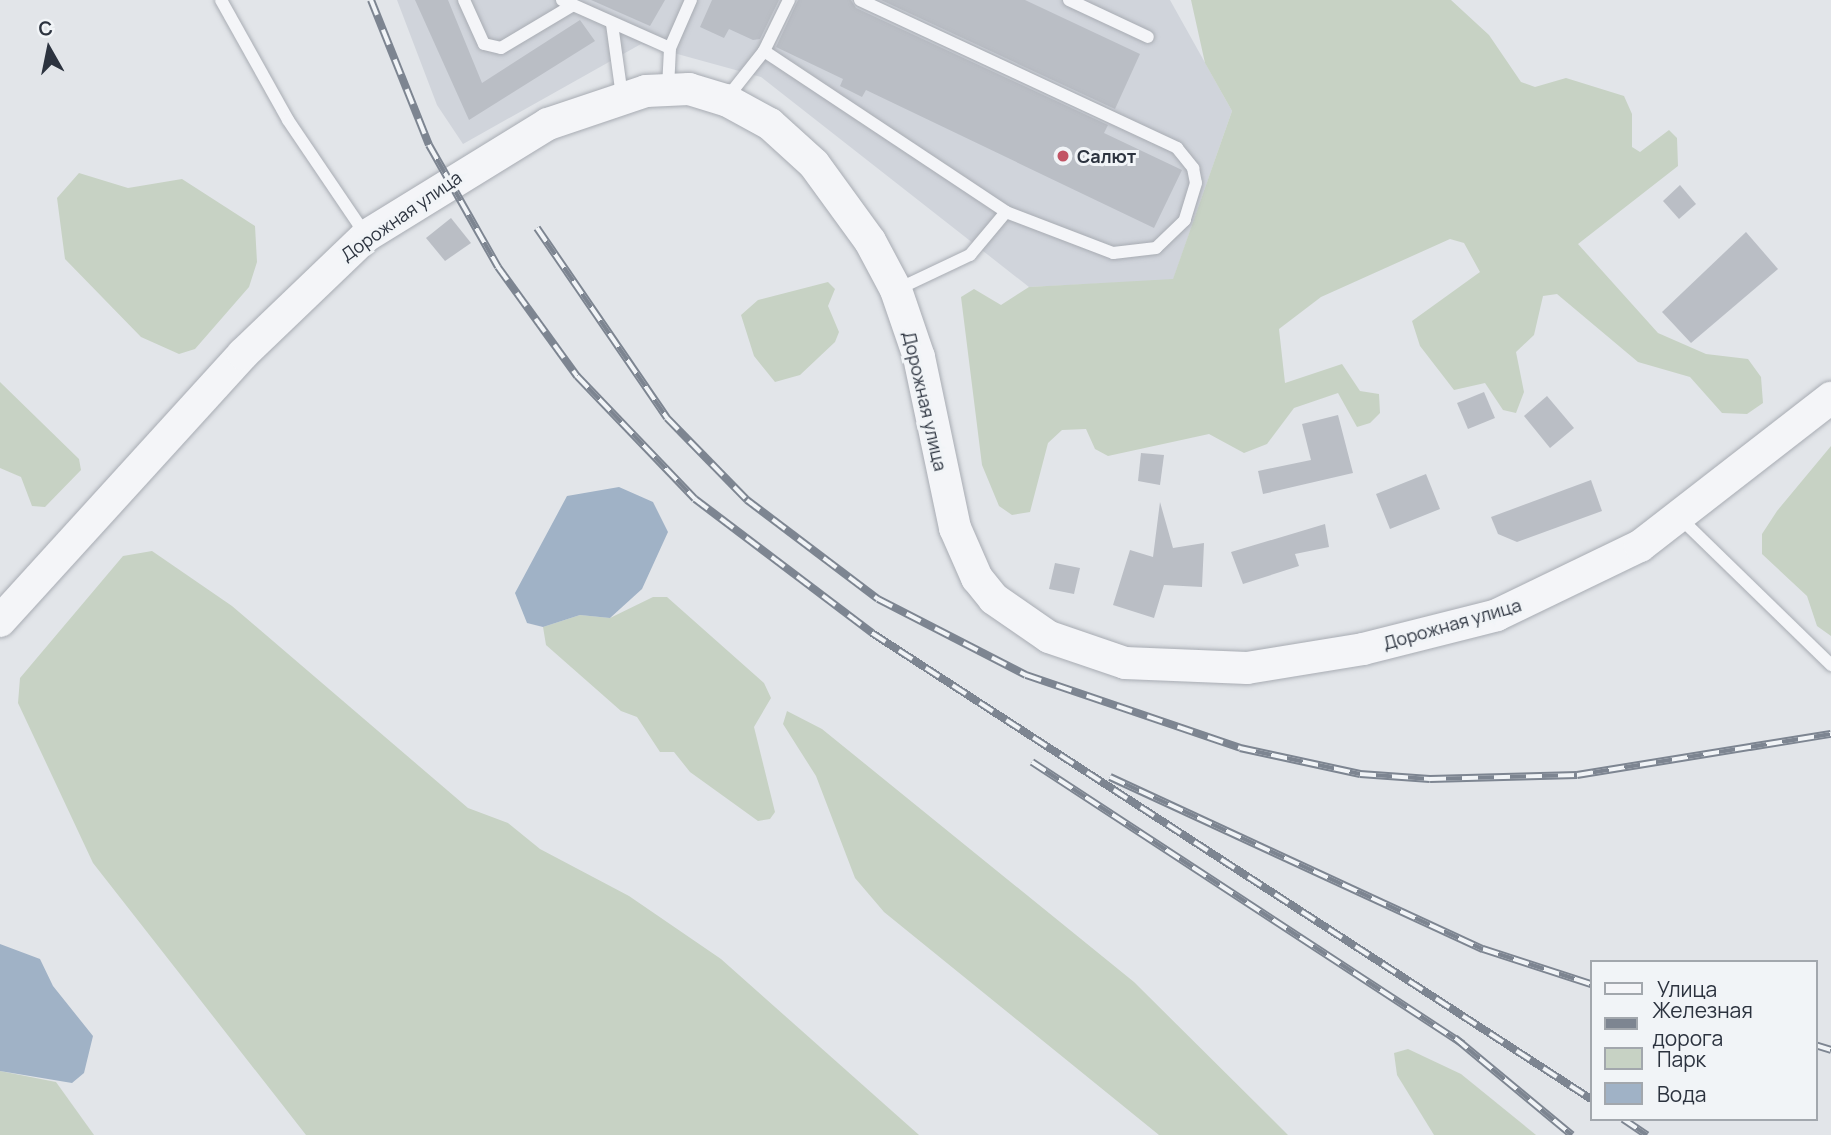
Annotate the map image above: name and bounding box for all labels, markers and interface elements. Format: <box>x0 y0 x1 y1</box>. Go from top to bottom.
north arrow <box>14 14 84 84</box>
text: С <box>37 14 55 42</box>
place label: Салют <box>1077 145 1136 167</box>
marker: Салют <box>1055 148 1071 164</box>
street label: Дорожная улица <box>336 166 466 266</box>
street label: Дорожная улица <box>898 329 952 473</box>
street label: Дорожная улица <box>1380 594 1524 654</box>
legend <box>1590 960 1817 1121</box>
text: Улица <box>1657 975 1717 1003</box>
text: Железная дорога <box>1652 996 1753 1052</box>
text: Парк <box>1657 1045 1706 1073</box>
text: Вода <box>1657 1080 1707 1108</box>

